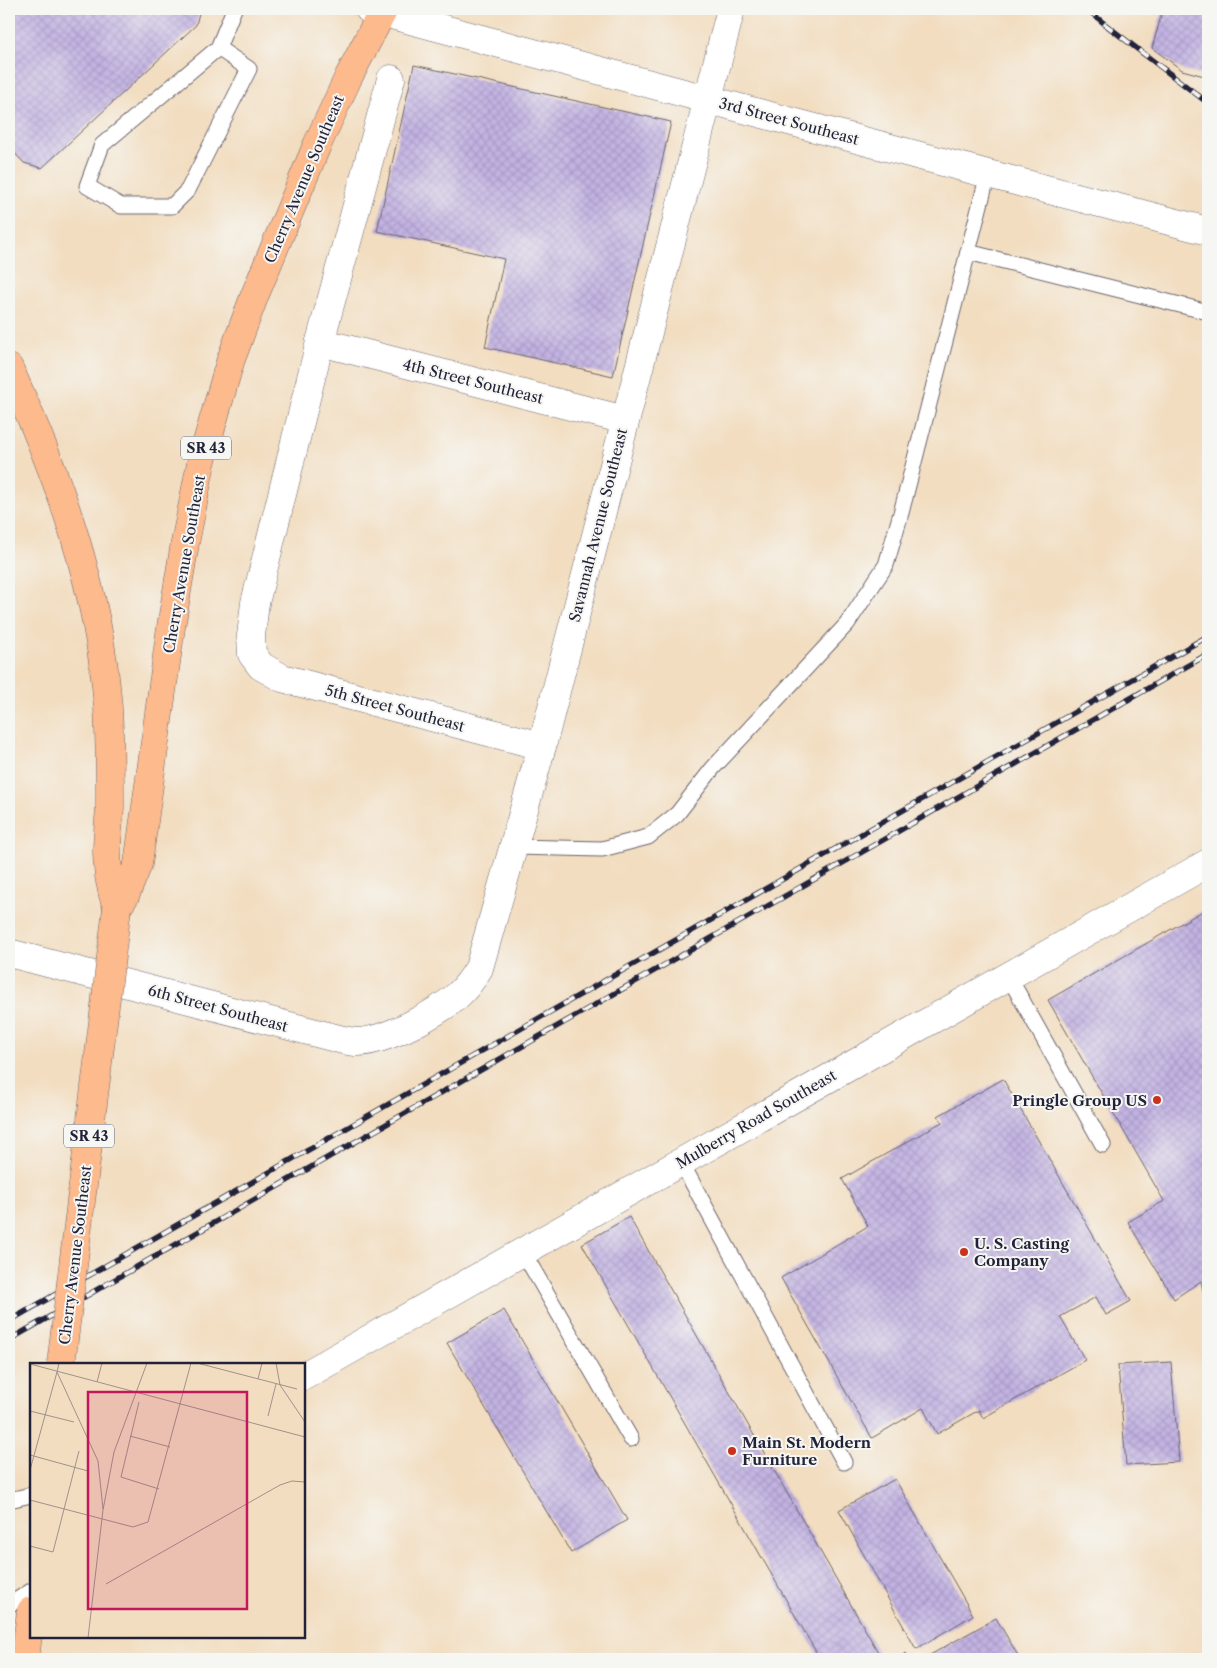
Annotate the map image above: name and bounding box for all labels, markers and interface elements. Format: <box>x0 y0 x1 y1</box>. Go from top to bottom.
street label: Cherry Avenue Southeast <box>260 91 348 266</box>
street label: 3rd Street Southeast <box>717 93 862 149</box>
street label: 4th Street Southeast <box>401 354 546 408</box>
street label: Savannah Avenue Southeast <box>565 425 631 624</box>
road number: SR 43 <box>181 436 231 459</box>
street label: Cherry Avenue Southeast <box>159 473 209 655</box>
street label: 5th Street Southeast <box>323 680 467 736</box>
street label: 6th Street Southeast <box>146 980 291 1036</box>
street label: Mulberry Road Southeast <box>673 1065 840 1173</box>
place label: Pringle Group US <box>1012 1091 1147 1110</box>
marker: Pringle Group US <box>1151 1094 1163 1106</box>
road number: SR 43 <box>64 1124 114 1148</box>
street label: Cherry Avenue Southeast <box>55 1163 96 1346</box>
place label: U. S. Casting Company <box>974 1234 1070 1270</box>
marker: U. S. Casting Company <box>958 1246 970 1258</box>
inset map <box>30 1363 305 1638</box>
place label: Main St. Modern Furniture <box>742 1433 872 1469</box>
marker: Main St. Modern Furniture <box>726 1445 738 1457</box>

